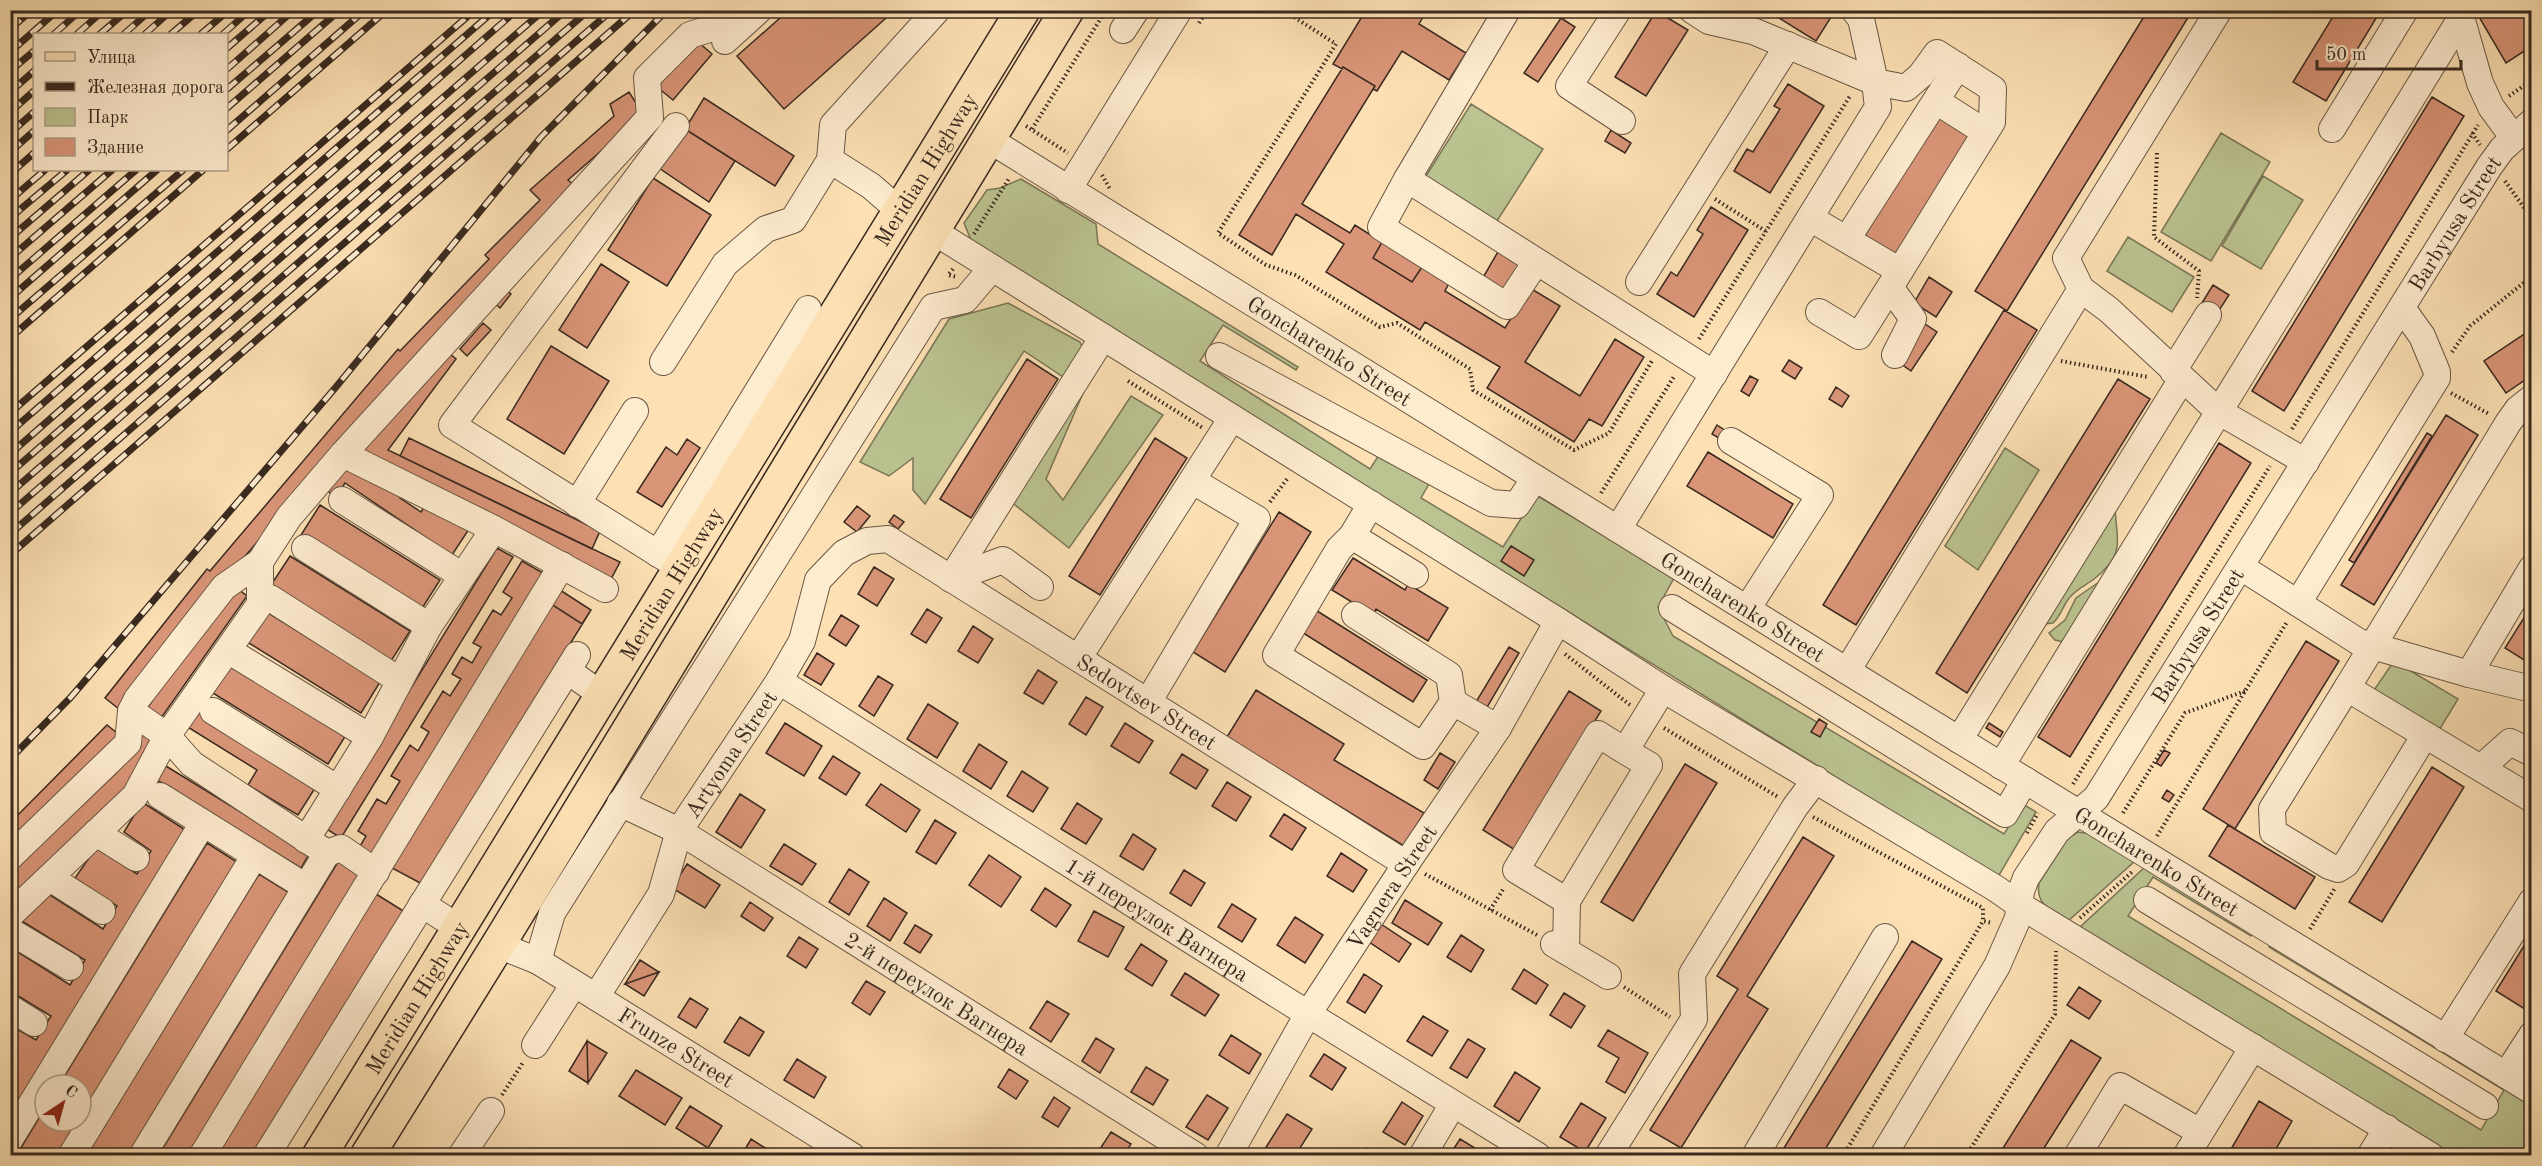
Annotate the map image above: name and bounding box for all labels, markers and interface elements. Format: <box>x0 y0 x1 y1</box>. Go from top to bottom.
legend <box>33 33 228 171</box>
scale bar <box>2317 33 2461 71</box>
text: 50 m <box>2326 46 2366 64</box>
text: Улица <box>87 49 136 67</box>
text: Железная дорога <box>87 79 224 97</box>
street label: Meridian Highway <box>871 89 982 251</box>
text: Парк <box>87 109 128 127</box>
text: Здание <box>87 139 144 157</box>
street label: Barbyusa Street <box>2406 152 2506 295</box>
street label: Goncharenko Street <box>1243 293 1415 411</box>
street label: Meridian Highway <box>617 504 728 665</box>
street label: Goncharenko Street <box>1656 549 1828 667</box>
street label: Barbyusa Street <box>2149 565 2249 708</box>
street label: Sedovtsev Street <box>1072 651 1220 755</box>
street label: Artyoma Street <box>682 687 782 823</box>
street label: Goncharenko Street <box>2070 804 2242 922</box>
street label: Vagnera Street <box>1344 822 1442 954</box>
street label: 1-й переулок Вагнера <box>1060 855 1252 987</box>
street label: Meridian Highway <box>363 918 474 1079</box>
street label: 2-й переулок Вагнера <box>840 929 1032 1061</box>
street label: Frunze Street <box>614 1005 737 1093</box>
north arrow <box>33 1073 93 1133</box>
text: С <box>62 1083 80 1102</box>

